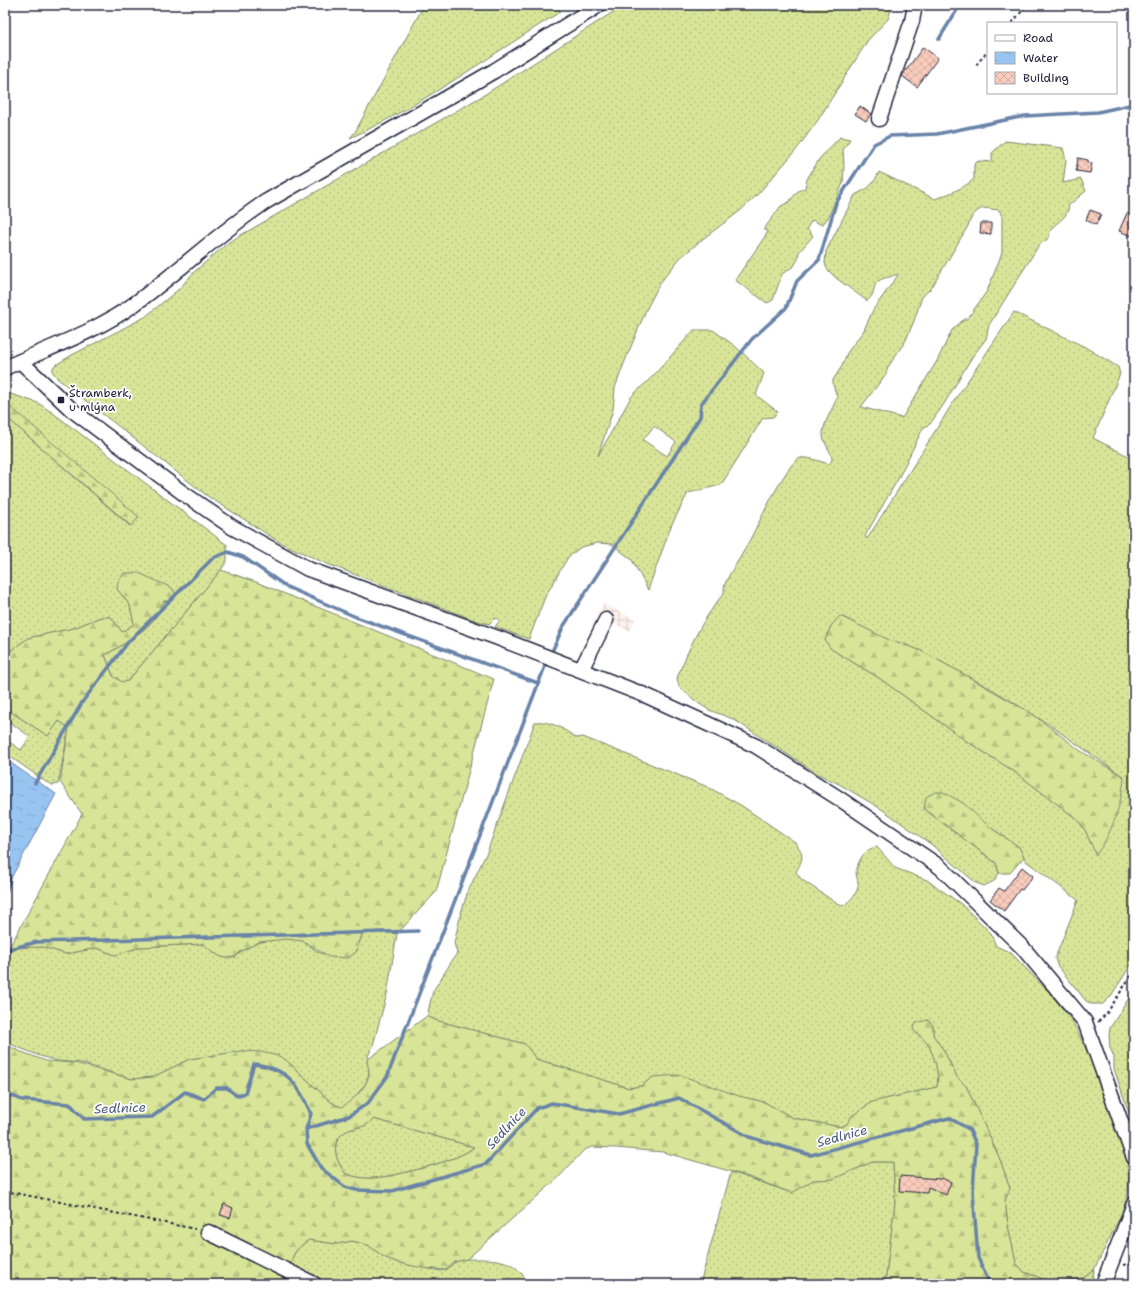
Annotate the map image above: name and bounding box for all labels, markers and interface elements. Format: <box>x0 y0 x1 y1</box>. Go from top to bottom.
legend <box>987 22 1117 94</box>
text: Road <box>1023 30 1054 46</box>
text: Water <box>1023 50 1059 66</box>
text: Building <box>1023 70 1069 86</box>
place label: Štramberk, u mlýna <box>69 385 132 415</box>
marker: Štramberk, u mlýna <box>56 395 66 405</box>
water label: Sedlnice <box>94 1099 146 1117</box>
water label: Sedlnice <box>482 1103 530 1153</box>
water label: Sedlnice <box>815 1121 869 1151</box>

